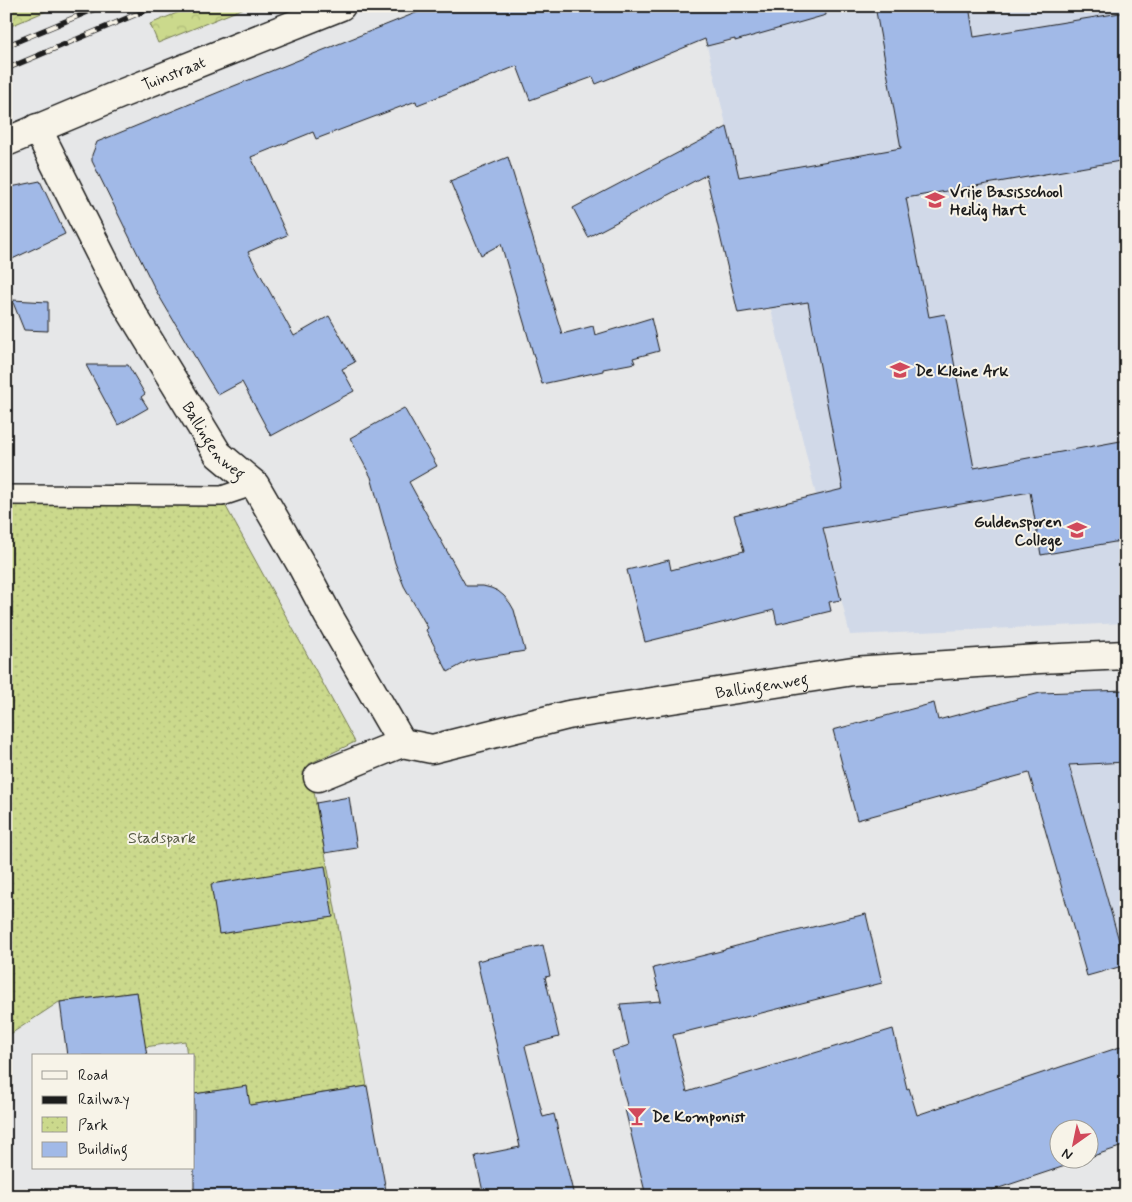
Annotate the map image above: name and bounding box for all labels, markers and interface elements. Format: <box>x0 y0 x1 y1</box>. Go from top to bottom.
street label: Tuinstraat <box>139 52 209 96</box>
place label: Vrije Basisschool Heilig Hart <box>950 182 1063 222</box>
school or university icon: Vrije Basisschool Heilig Hart <box>924 189 946 211</box>
school or university icon: De Kleine Ark <box>889 359 911 381</box>
place label: De Kleine Ark <box>915 361 1010 382</box>
street label: Ballingenweg <box>177 398 249 485</box>
place label: Guldensporen College <box>974 512 1062 552</box>
school or university icon: Guldensporen College <box>1066 519 1088 541</box>
street label: Ballingenweg <box>714 669 810 704</box>
park label: Stadspark <box>128 828 196 849</box>
legend <box>32 1054 195 1170</box>
text: Road <box>78 1066 108 1086</box>
text: Railway <box>78 1090 130 1110</box>
bar icon: De Komponist <box>626 1105 648 1127</box>
place label: De Komponist <box>652 1107 746 1128</box>
text: Park <box>78 1116 108 1136</box>
north arrow <box>1050 1120 1100 1170</box>
text: Building <box>78 1140 128 1161</box>
text: N <box>1059 1144 1076 1164</box>

